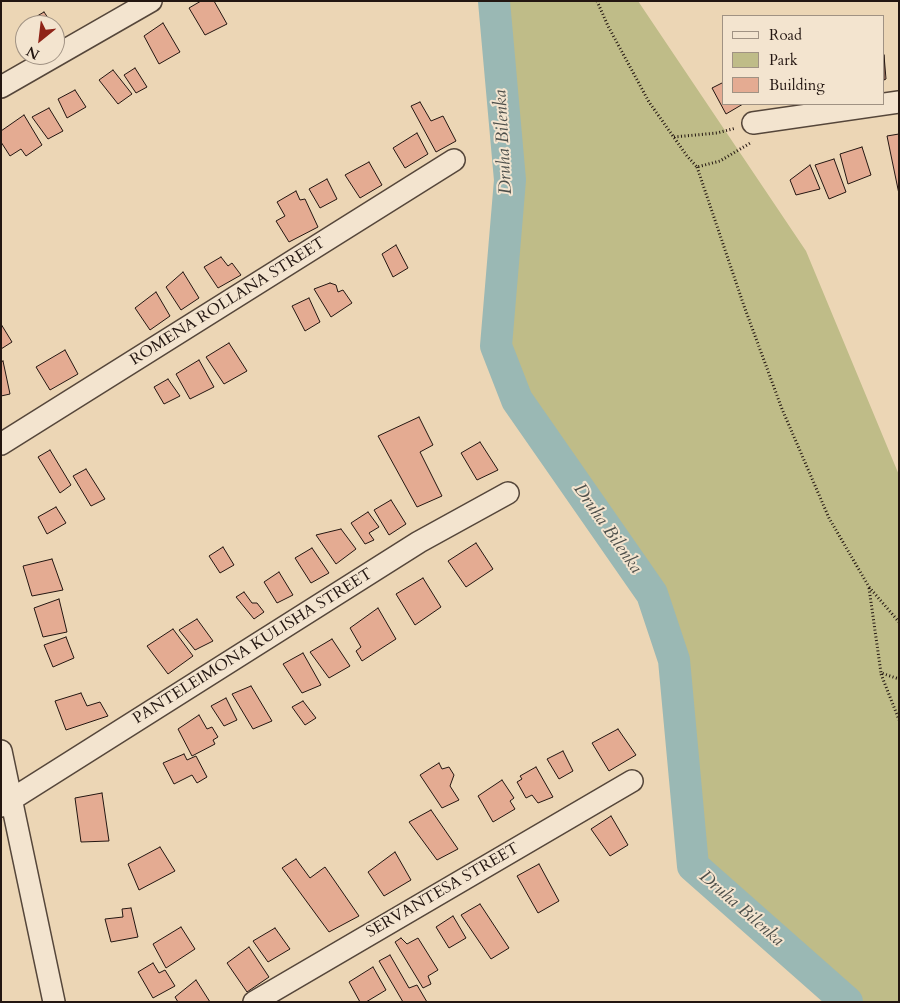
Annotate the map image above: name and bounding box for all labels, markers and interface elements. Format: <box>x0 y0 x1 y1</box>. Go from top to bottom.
north arrow <box>15 15 65 65</box>
legend <box>722 15 885 105</box>
text: Road <box>769 25 802 45</box>
text: N <box>23 41 43 64</box>
text: Park <box>769 50 798 70</box>
text: Building <box>769 75 825 95</box>
water label: Druha Bilenka <box>490 89 518 195</box>
street label: ROMENA ROLLANA STREET <box>127 234 329 370</box>
water label: Druha Bilenka <box>568 480 646 578</box>
street label: PANTELEIMONA KULISHA STREET <box>130 565 376 729</box>
street label: SERVANTESA STREET <box>363 839 523 943</box>
water label: Druha Bilenka <box>694 866 788 952</box>

